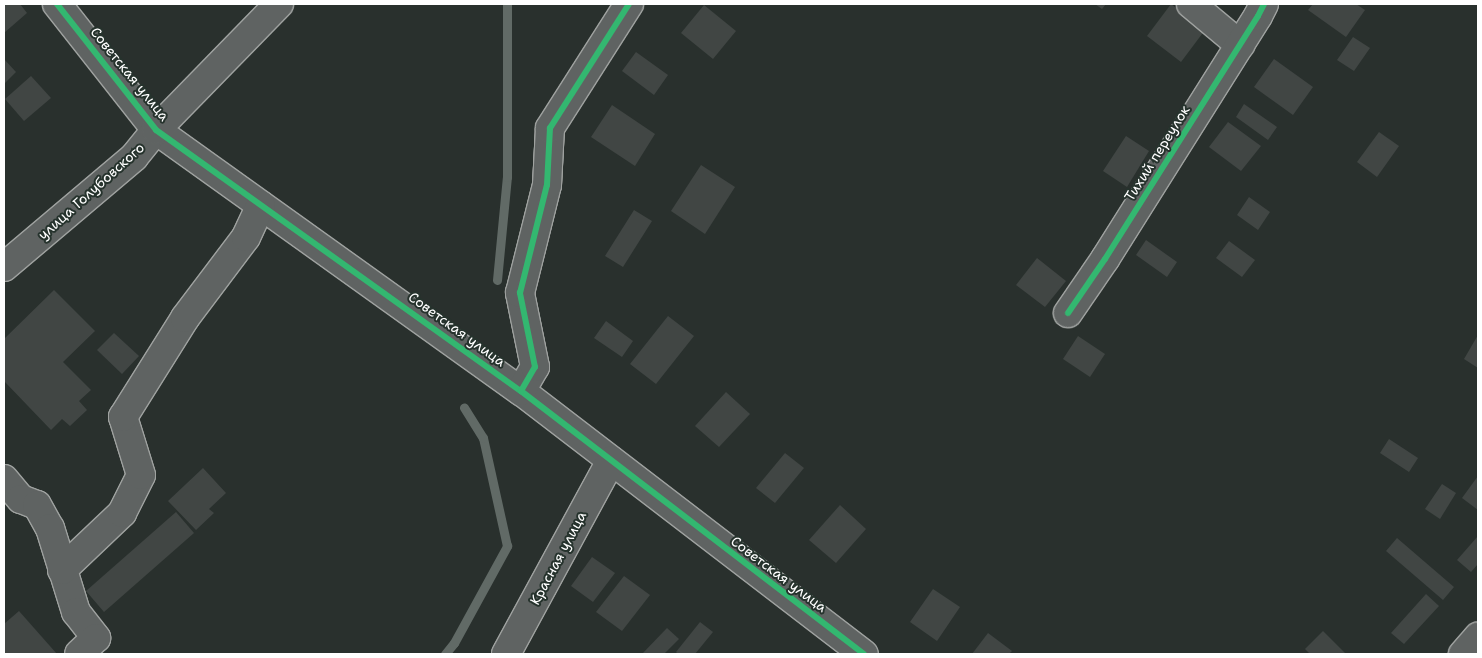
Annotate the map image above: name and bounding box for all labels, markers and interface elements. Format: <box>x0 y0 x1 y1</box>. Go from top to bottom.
street label: Советская улица <box>87 24 173 124</box>
street label: Тихий переулок <box>1121 102 1193 204</box>
street label: улица Голубовского <box>34 139 148 243</box>
street label: Советская улица <box>405 288 509 370</box>
street label: Красная улица <box>526 508 590 608</box>
street label: Советская улица <box>728 532 830 616</box>

